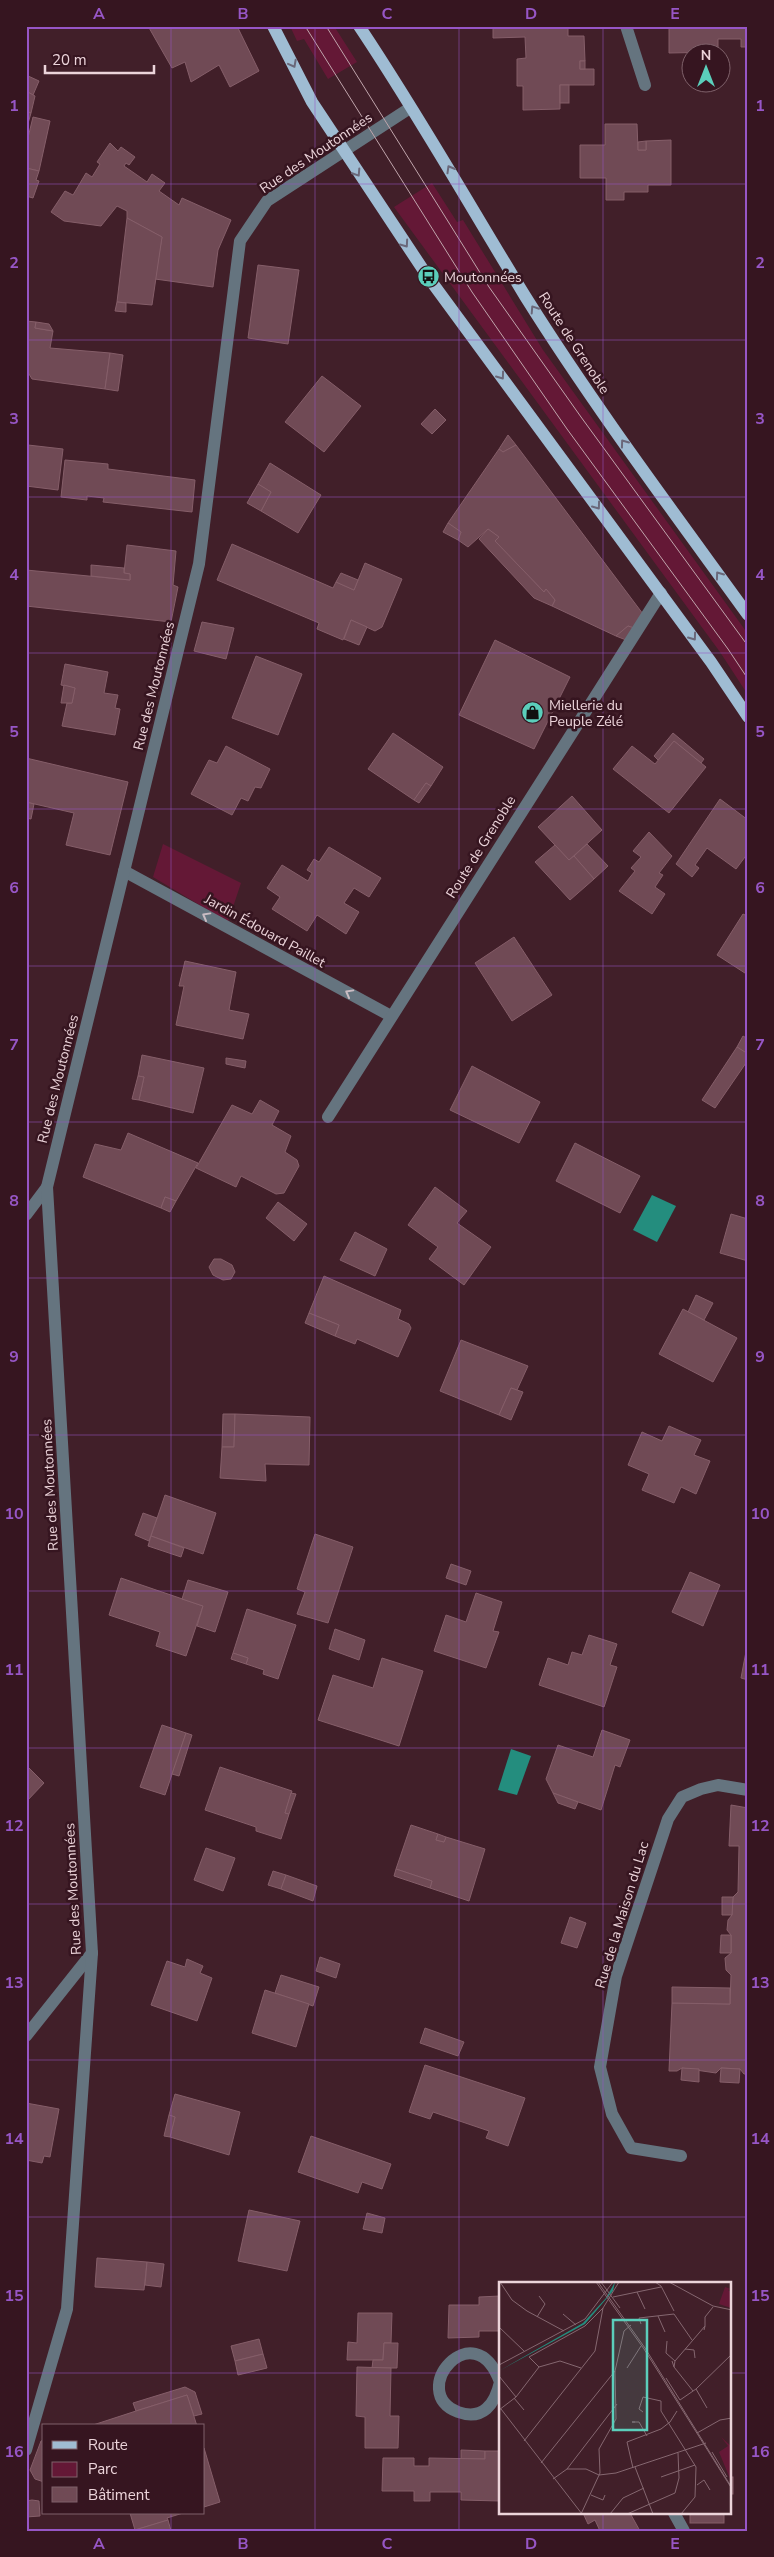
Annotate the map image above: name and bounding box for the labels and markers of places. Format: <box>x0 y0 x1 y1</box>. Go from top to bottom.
bus stop icon: Moutonnées <box>416 265 440 289</box>
place label: Moutonnées <box>444 268 522 287</box>
place label: Miellerie du Peuple Zélé <box>549 696 623 731</box>
shop icon: Miellerie du Peuple Zélé <box>521 701 545 725</box>

